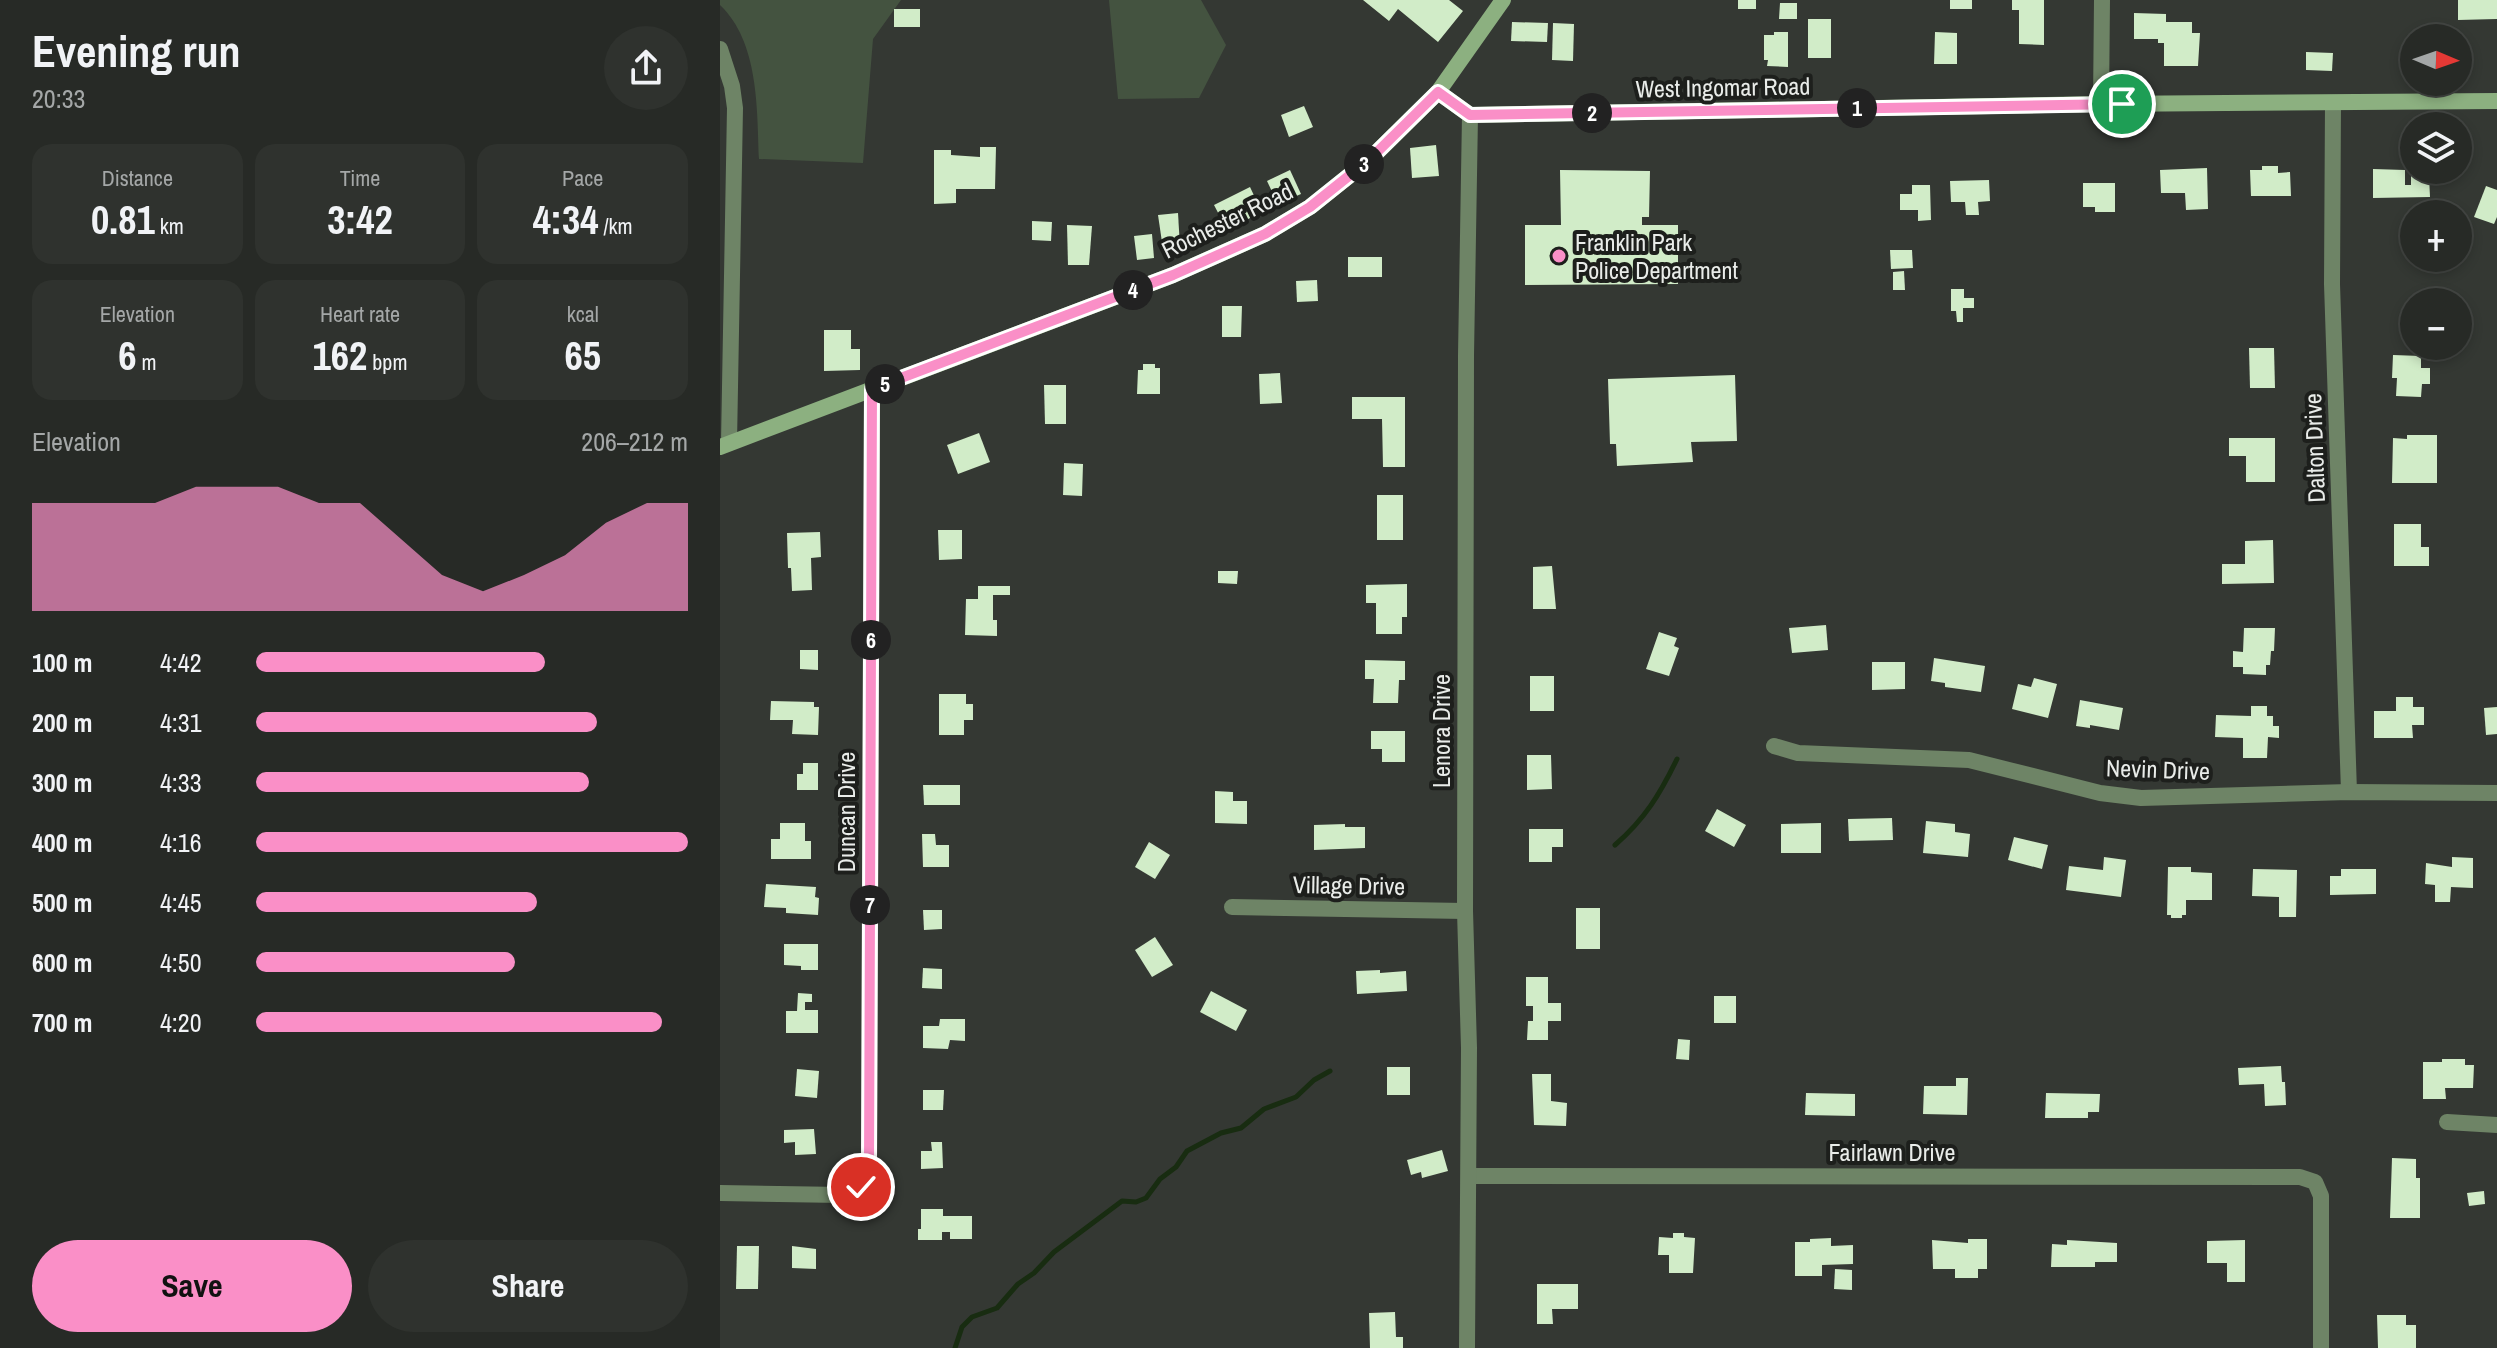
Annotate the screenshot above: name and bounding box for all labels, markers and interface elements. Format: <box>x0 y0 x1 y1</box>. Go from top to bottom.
text: Evening run <box>32 21 241 81</box>
north arrow <box>2400 24 2472 96</box>
map controls <box>2400 24 2472 360</box>
button: share <box>604 26 688 110</box>
street label: West Ingomar Road <box>1635 69 1811 105</box>
pin <box>2088 70 2156 138</box>
text: 20:33 <box>32 81 85 116</box>
icon: arrive <box>2100 82 2144 126</box>
pin: 1 <box>1837 88 1877 128</box>
pin: 2 <box>1572 93 1612 133</box>
text: 1 <box>1852 93 1862 123</box>
text: 2 <box>1587 98 1597 128</box>
button: layers <box>2400 112 2472 184</box>
pin: 3 <box>1344 144 1384 184</box>
text: 3 <box>1359 149 1369 179</box>
text: Distance <box>102 163 173 193</box>
text: Time <box>340 163 380 193</box>
text: Pace <box>562 163 603 193</box>
street label: Rochester Road <box>1156 174 1298 266</box>
text: 0.81 <box>91 193 155 246</box>
text: 3:42 <box>327 193 393 246</box>
text: 4:34 <box>533 193 598 246</box>
button: + <box>2400 200 2472 272</box>
text: km <box>155 211 184 241</box>
text: /km <box>598 211 633 241</box>
place label: Franklin Park Police Department <box>1575 226 1739 286</box>
marker: Franklin Park Police Department <box>1550 247 1568 265</box>
pin: 4 <box>1113 270 1153 310</box>
text: 4 <box>1128 275 1138 305</box>
button: − <box>2400 288 2472 360</box>
text: Elevation <box>100 299 175 329</box>
text: Heart rate <box>320 299 400 329</box>
text: kcal <box>567 299 599 329</box>
text: 6 <box>118 329 136 382</box>
text: 162 <box>313 329 367 382</box>
text: 65 <box>564 329 601 382</box>
text: m <box>136 347 156 377</box>
text: bpm <box>367 347 407 377</box>
pin: 5 <box>865 364 905 404</box>
text: 5 <box>880 369 890 399</box>
street label: Dalton Drive <box>2296 393 2332 503</box>
text: Elevation <box>32 424 121 459</box>
text: 206–212 m <box>581 424 688 459</box>
pin: 6 <box>851 620 891 660</box>
text: 6 <box>866 625 876 655</box>
text: 100 m <box>32 645 92 680</box>
text: 4:42 <box>160 645 202 680</box>
street label: Lenora Drive <box>1425 674 1457 788</box>
text: 200 m <box>32 705 92 740</box>
text: 4:31 <box>160 705 202 740</box>
street label: Nevin Drive <box>2106 751 2210 787</box>
street label: Duncan Drive <box>830 752 862 872</box>
text: 300 m <box>32 765 92 800</box>
text: 4:33 <box>160 765 202 800</box>
text: 400 m <box>32 825 92 860</box>
text: 4:16 <box>160 825 202 860</box>
street label: Village Drive <box>1293 868 1405 902</box>
text: 500 m <box>32 885 92 920</box>
text: 4:45 <box>160 885 202 920</box>
pin: 7 <box>850 885 890 925</box>
text: 7 <box>865 890 875 920</box>
text: 600 m <box>32 945 92 980</box>
text: 4:50 <box>160 945 202 980</box>
text: 700 m <box>32 1005 92 1040</box>
text: 4:20 <box>160 1005 202 1040</box>
street label: Fairlawn Drive <box>1829 1136 1955 1168</box>
pin <box>827 1153 895 1221</box>
icon: check <box>839 1165 883 1209</box>
button: Save <box>32 1240 352 1332</box>
button: Share <box>368 1240 688 1332</box>

